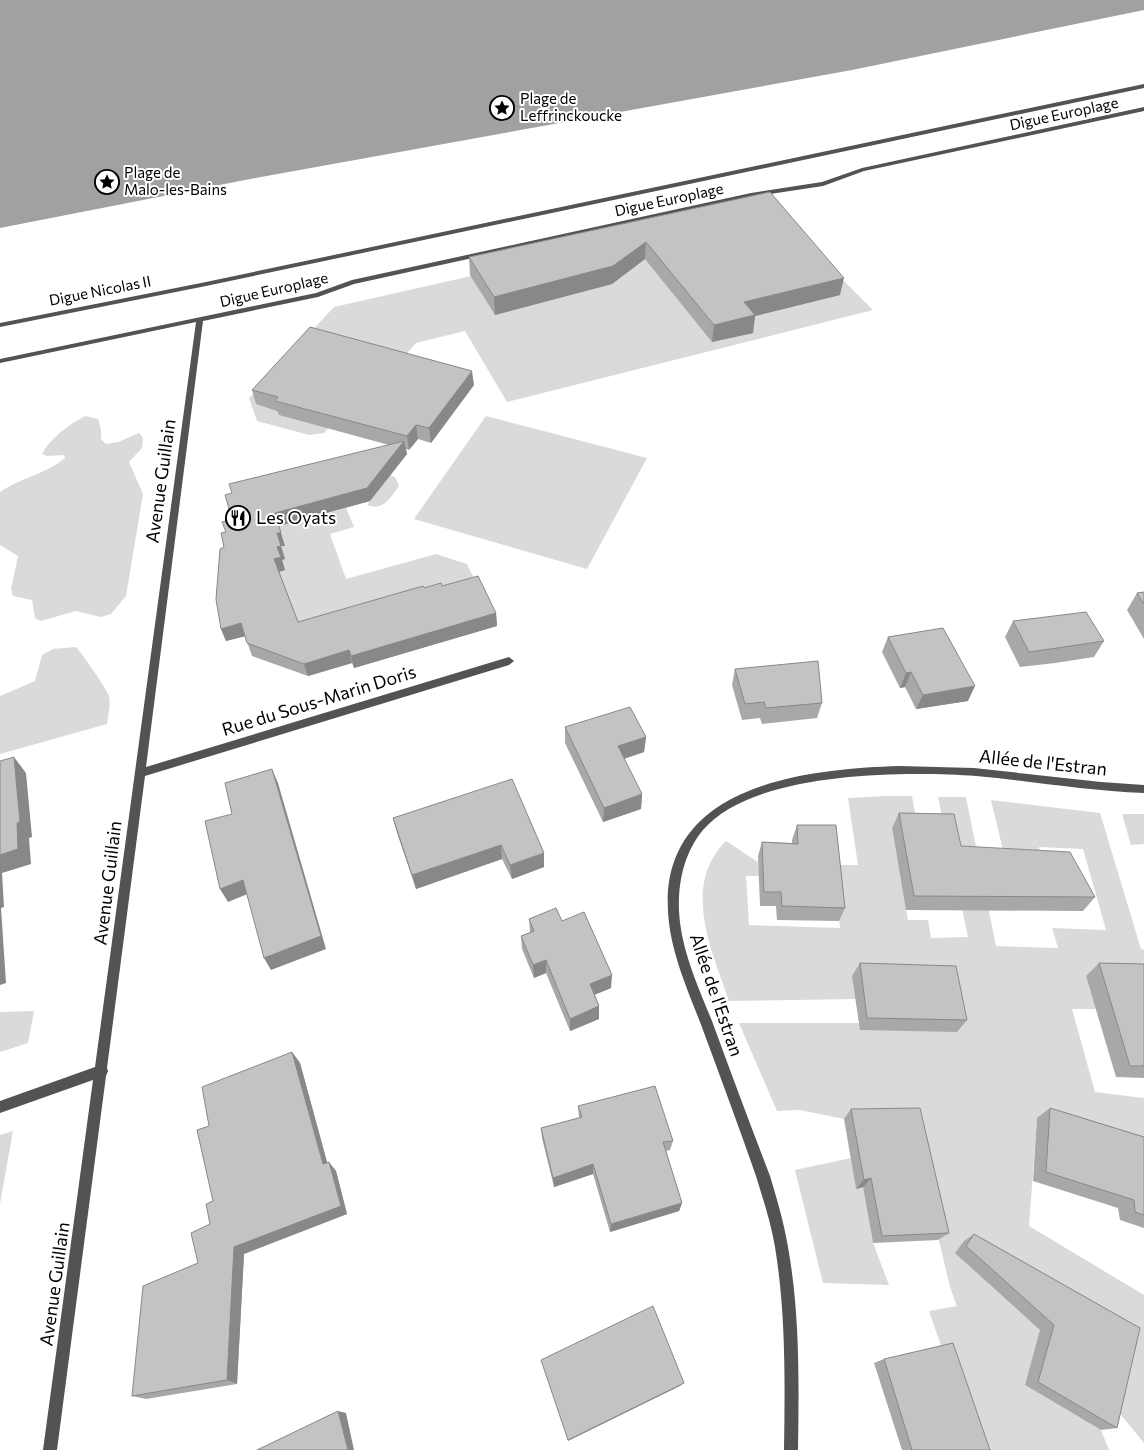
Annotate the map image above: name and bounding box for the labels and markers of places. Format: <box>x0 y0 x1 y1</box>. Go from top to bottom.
place label: Plage de Leffrinckoucke <box>520 89 622 124</box>
place icon: Plage de Leffrinckoucke <box>489 95 515 121</box>
place label: Plage de Malo-les-Bains <box>124 163 227 198</box>
place icon: Plage de Malo-les-Bains <box>94 169 120 195</box>
restaurant icon: Les Oyats <box>225 505 251 531</box>
place label: Les Oyats <box>256 506 336 528</box>

